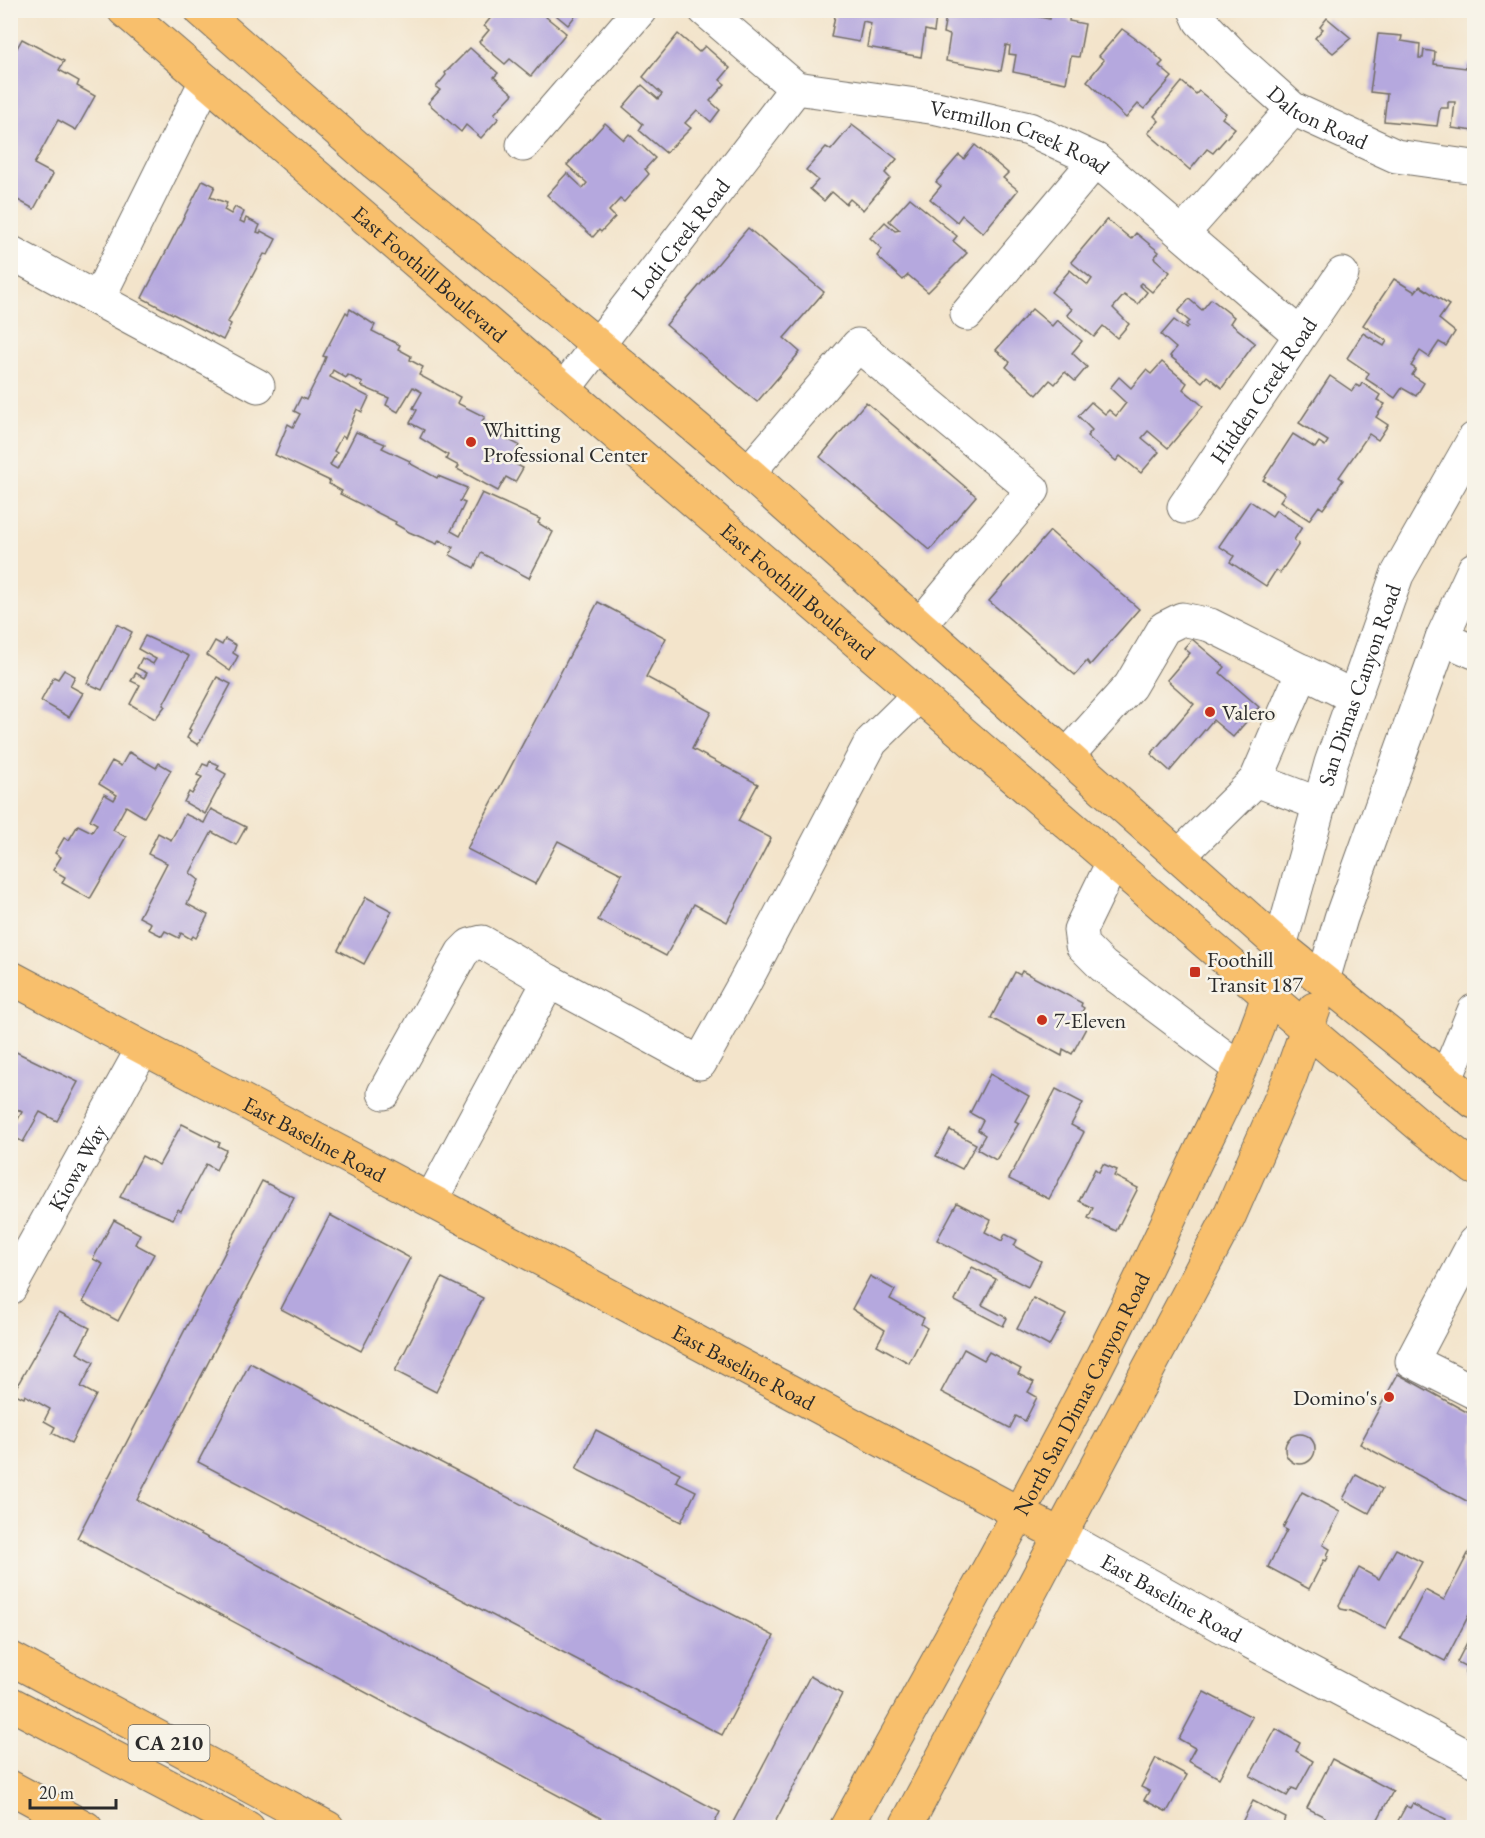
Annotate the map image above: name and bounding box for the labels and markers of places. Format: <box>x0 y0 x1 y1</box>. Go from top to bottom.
place label: Whitting Professional Center <box>483 415 648 469</box>
marker: Whitting Professional Center <box>464 435 478 449</box>
place label: Valero <box>1222 698 1276 727</box>
marker: Valero <box>1203 705 1217 719</box>
place label: Foothill Transit 187 <box>1207 945 1303 999</box>
marker: Foothill Transit 187 <box>1188 965 1202 979</box>
place label: 7-Eleven <box>1054 1006 1127 1035</box>
marker: 7-Eleven <box>1035 1013 1049 1027</box>
place label: Domino's <box>1293 1383 1377 1412</box>
marker: Domino's <box>1382 1390 1396 1404</box>

